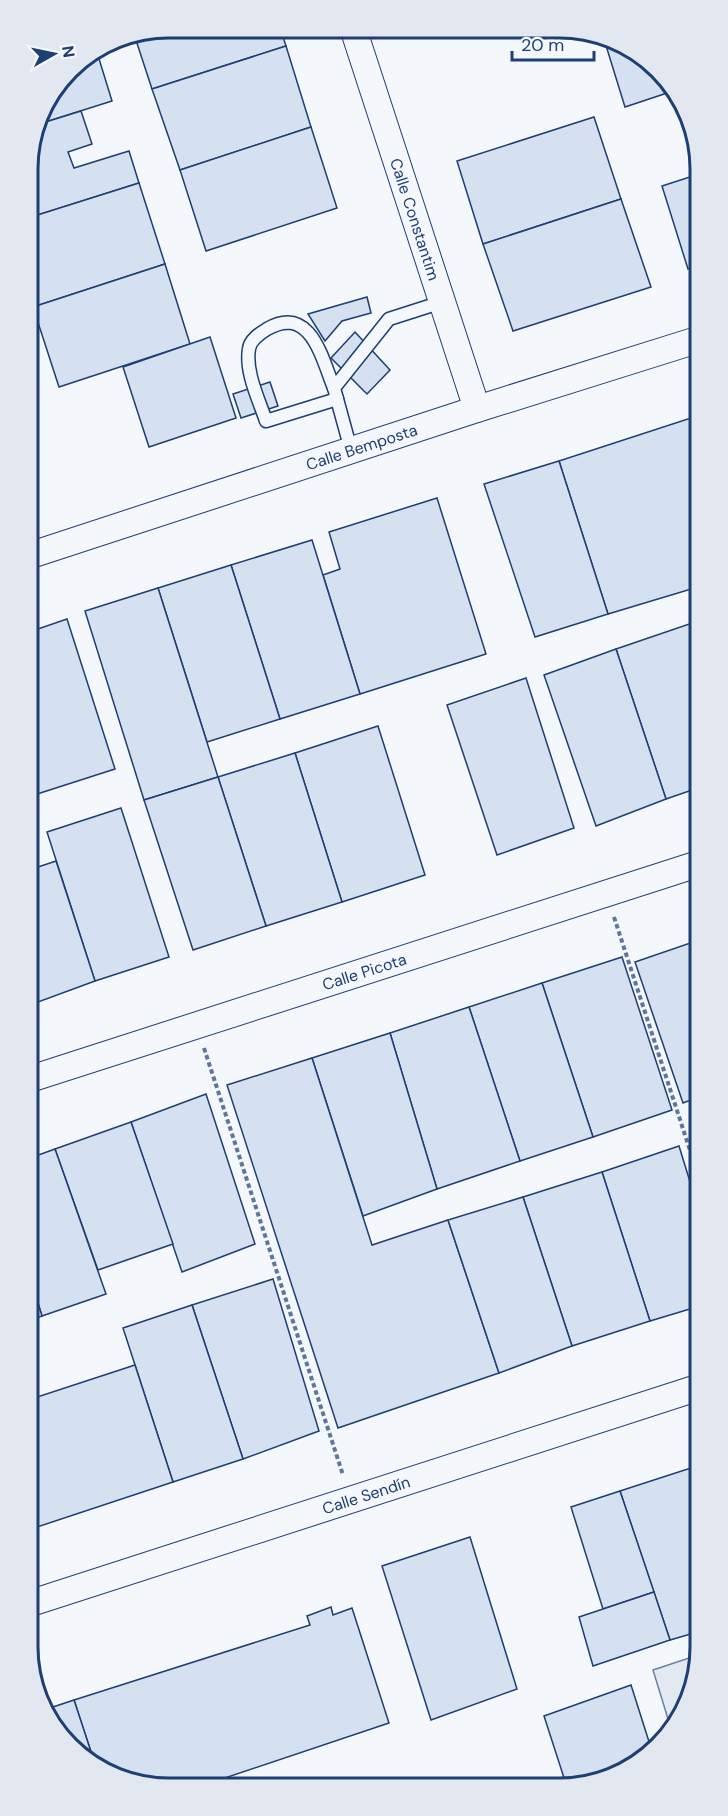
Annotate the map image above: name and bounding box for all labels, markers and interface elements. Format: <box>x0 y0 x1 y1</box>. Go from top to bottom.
north arrow <box>24 24 84 84</box>
scale bar <box>512 24 594 62</box>
text: 20 m <box>521 33 564 57</box>
text: N <box>57 44 80 59</box>
street label: Calle Constantim <box>385 156 444 283</box>
street label: Calle Bemposta <box>303 419 420 475</box>
street label: Calle Picota <box>320 949 409 995</box>
street label: Calle Sendín <box>320 1471 413 1519</box>

